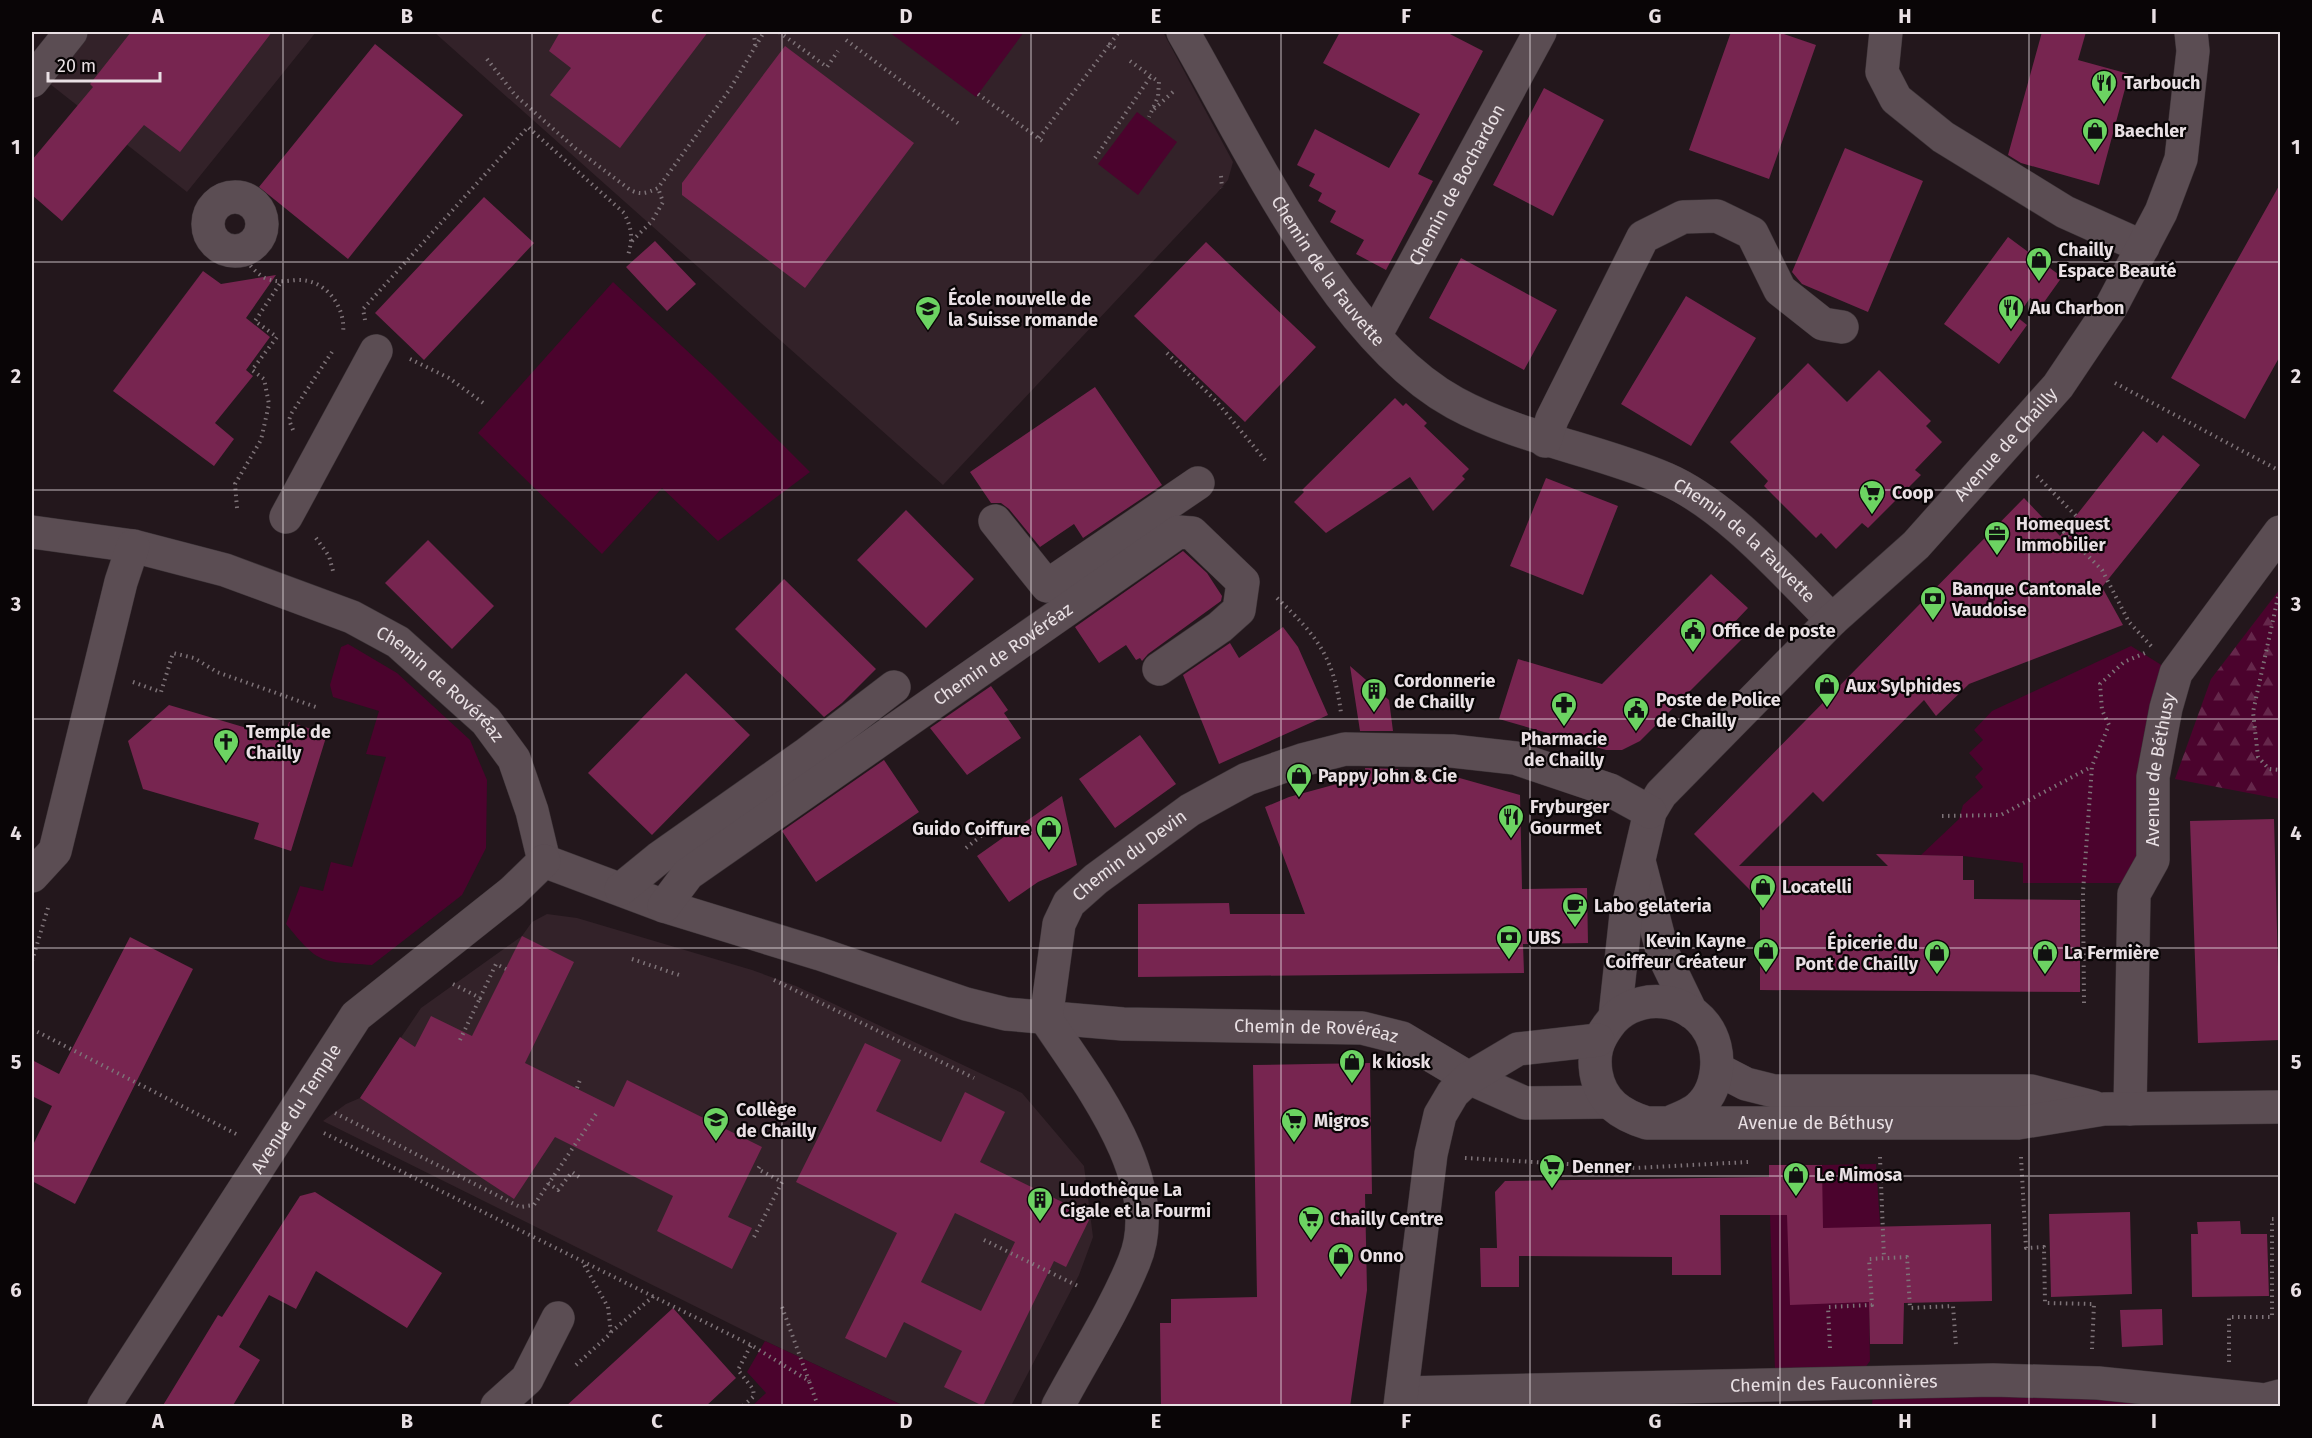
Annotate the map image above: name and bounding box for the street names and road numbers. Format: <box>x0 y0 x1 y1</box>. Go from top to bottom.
street label: Chemin de Bochardon <box>1404 100 1510 269</box>
street label: Chemin de la Fauvette <box>1266 192 1389 351</box>
street label: Avenue de Chailly <box>1950 383 2062 506</box>
street label: Chemin de la Fauvette <box>1670 473 1820 607</box>
street label: Chemin de Rovéréaz <box>929 598 1077 710</box>
street label: Chemin de Rovéréaz <box>372 621 509 746</box>
street label: Avenue de Béthusy <box>2141 690 2181 847</box>
street label: Chemin du Devin <box>1068 805 1191 906</box>
street label: Chemin de Rovéréaz <box>1234 1015 1401 1048</box>
street label: Avenue du Temple <box>246 1040 346 1178</box>
street label: Avenue de Béthusy <box>1738 1112 1893 1134</box>
street label: Chemin des Fauconnières <box>1730 1370 1938 1397</box>

